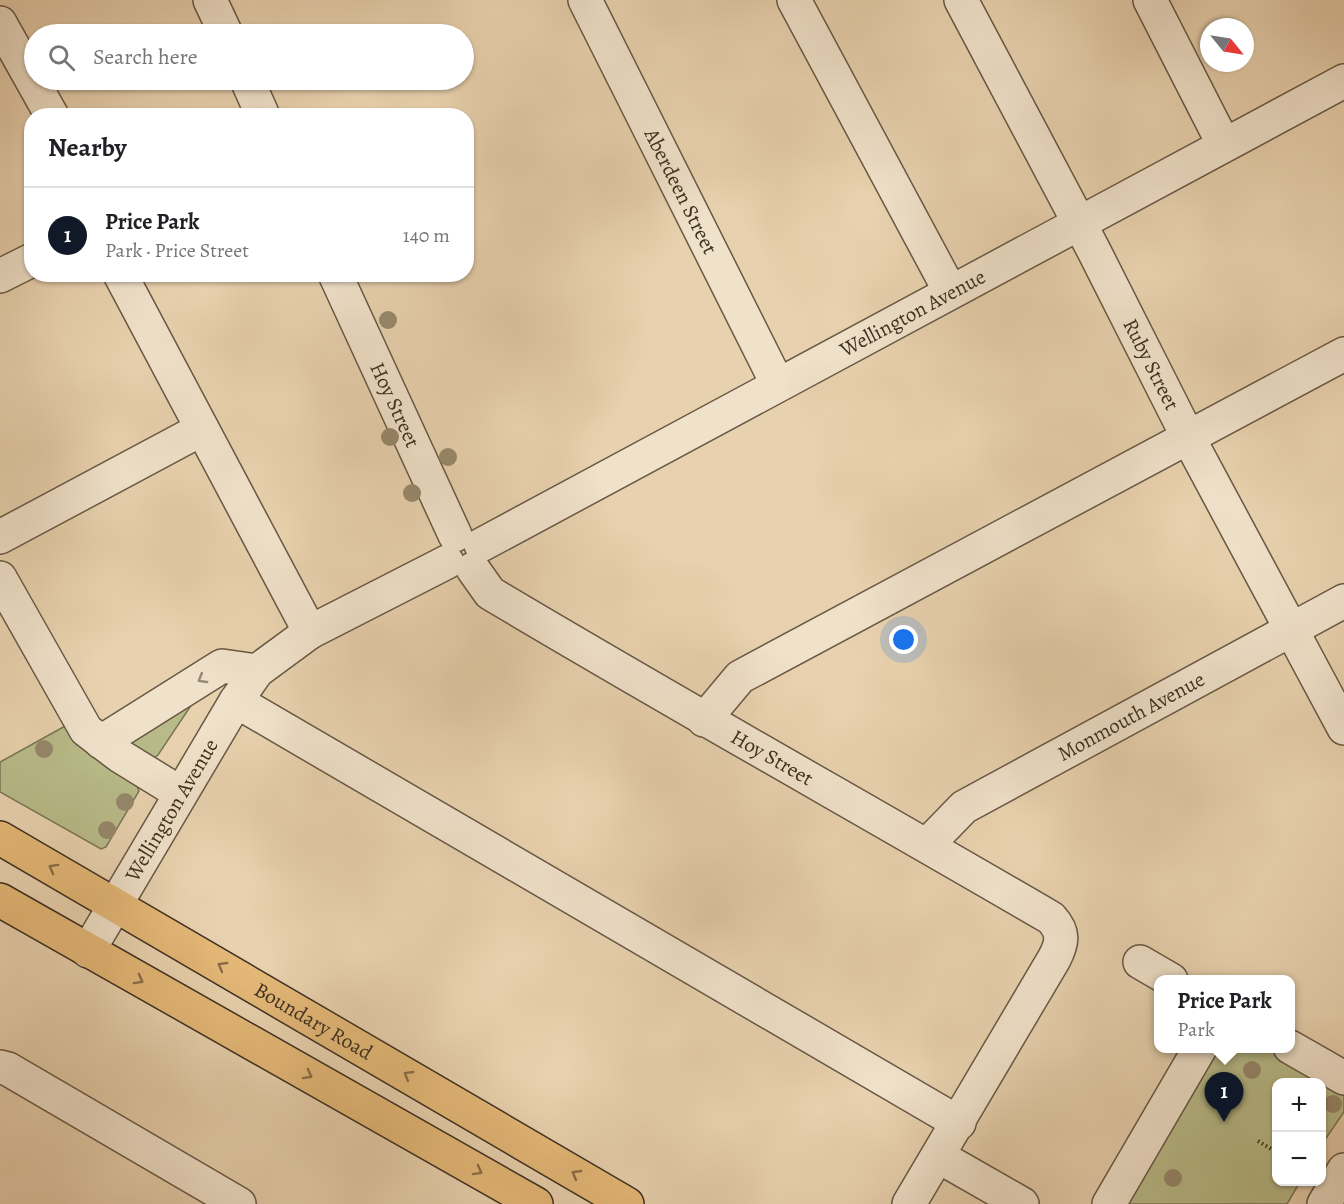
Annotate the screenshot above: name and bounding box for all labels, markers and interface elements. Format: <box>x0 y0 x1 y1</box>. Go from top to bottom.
north arrow <box>1200 18 1254 72</box>
search box <box>24 24 474 90</box>
icon: search <box>45 41 78 74</box>
text: Search here <box>93 42 198 72</box>
street label: Aberdeen Street <box>637 123 724 259</box>
text: Nearby <box>48 130 127 165</box>
text: Price Park <box>105 207 199 237</box>
text: 1 <box>64 222 71 249</box>
text: 140 m <box>403 222 450 249</box>
text: Park · Price Street <box>105 237 249 264</box>
street label: Wellington Avenue <box>834 262 990 364</box>
street label: Ruby Street <box>1116 314 1186 415</box>
street label: Hoy Street <box>363 358 427 452</box>
your location <box>889 625 918 654</box>
street label: Monmouth Avenue <box>1052 665 1210 768</box>
one-way arrow <box>198 671 208 683</box>
street label: Hoy Street <box>726 723 819 792</box>
street label: Wellington Avenue <box>118 733 225 887</box>
one-way arrow <box>49 864 59 875</box>
one-way arrow <box>218 962 228 973</box>
one-way arrow <box>132 973 143 984</box>
popup <box>1154 975 1295 1053</box>
street label: Boundary Road <box>249 976 378 1067</box>
text: Price Park <box>1177 986 1272 1016</box>
text: Park <box>1177 1016 1215 1043</box>
one-way arrow <box>302 1068 313 1080</box>
one-way arrow <box>404 1071 414 1083</box>
pin: 1 <box>1204 1072 1244 1122</box>
map controls <box>1272 1078 1326 1186</box>
button: + <box>1272 1078 1326 1132</box>
button: − <box>1272 1132 1326 1186</box>
one-way arrow <box>472 1164 482 1175</box>
one-way arrow <box>572 1170 582 1182</box>

